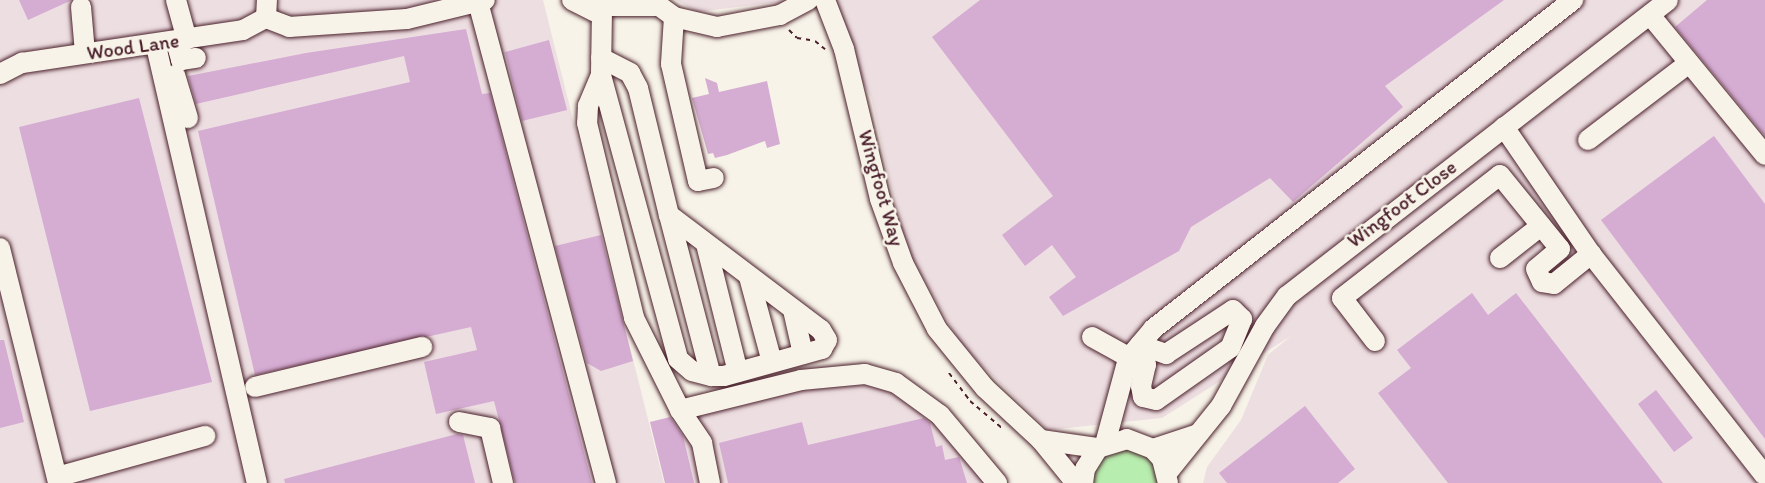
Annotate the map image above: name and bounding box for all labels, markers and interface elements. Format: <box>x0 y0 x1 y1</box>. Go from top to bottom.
street label: Wood Lane <box>85 29 181 65</box>
street label: Wingfoot Way <box>853 127 909 249</box>
street label: Wingfoot Close <box>1343 155 1461 253</box>

